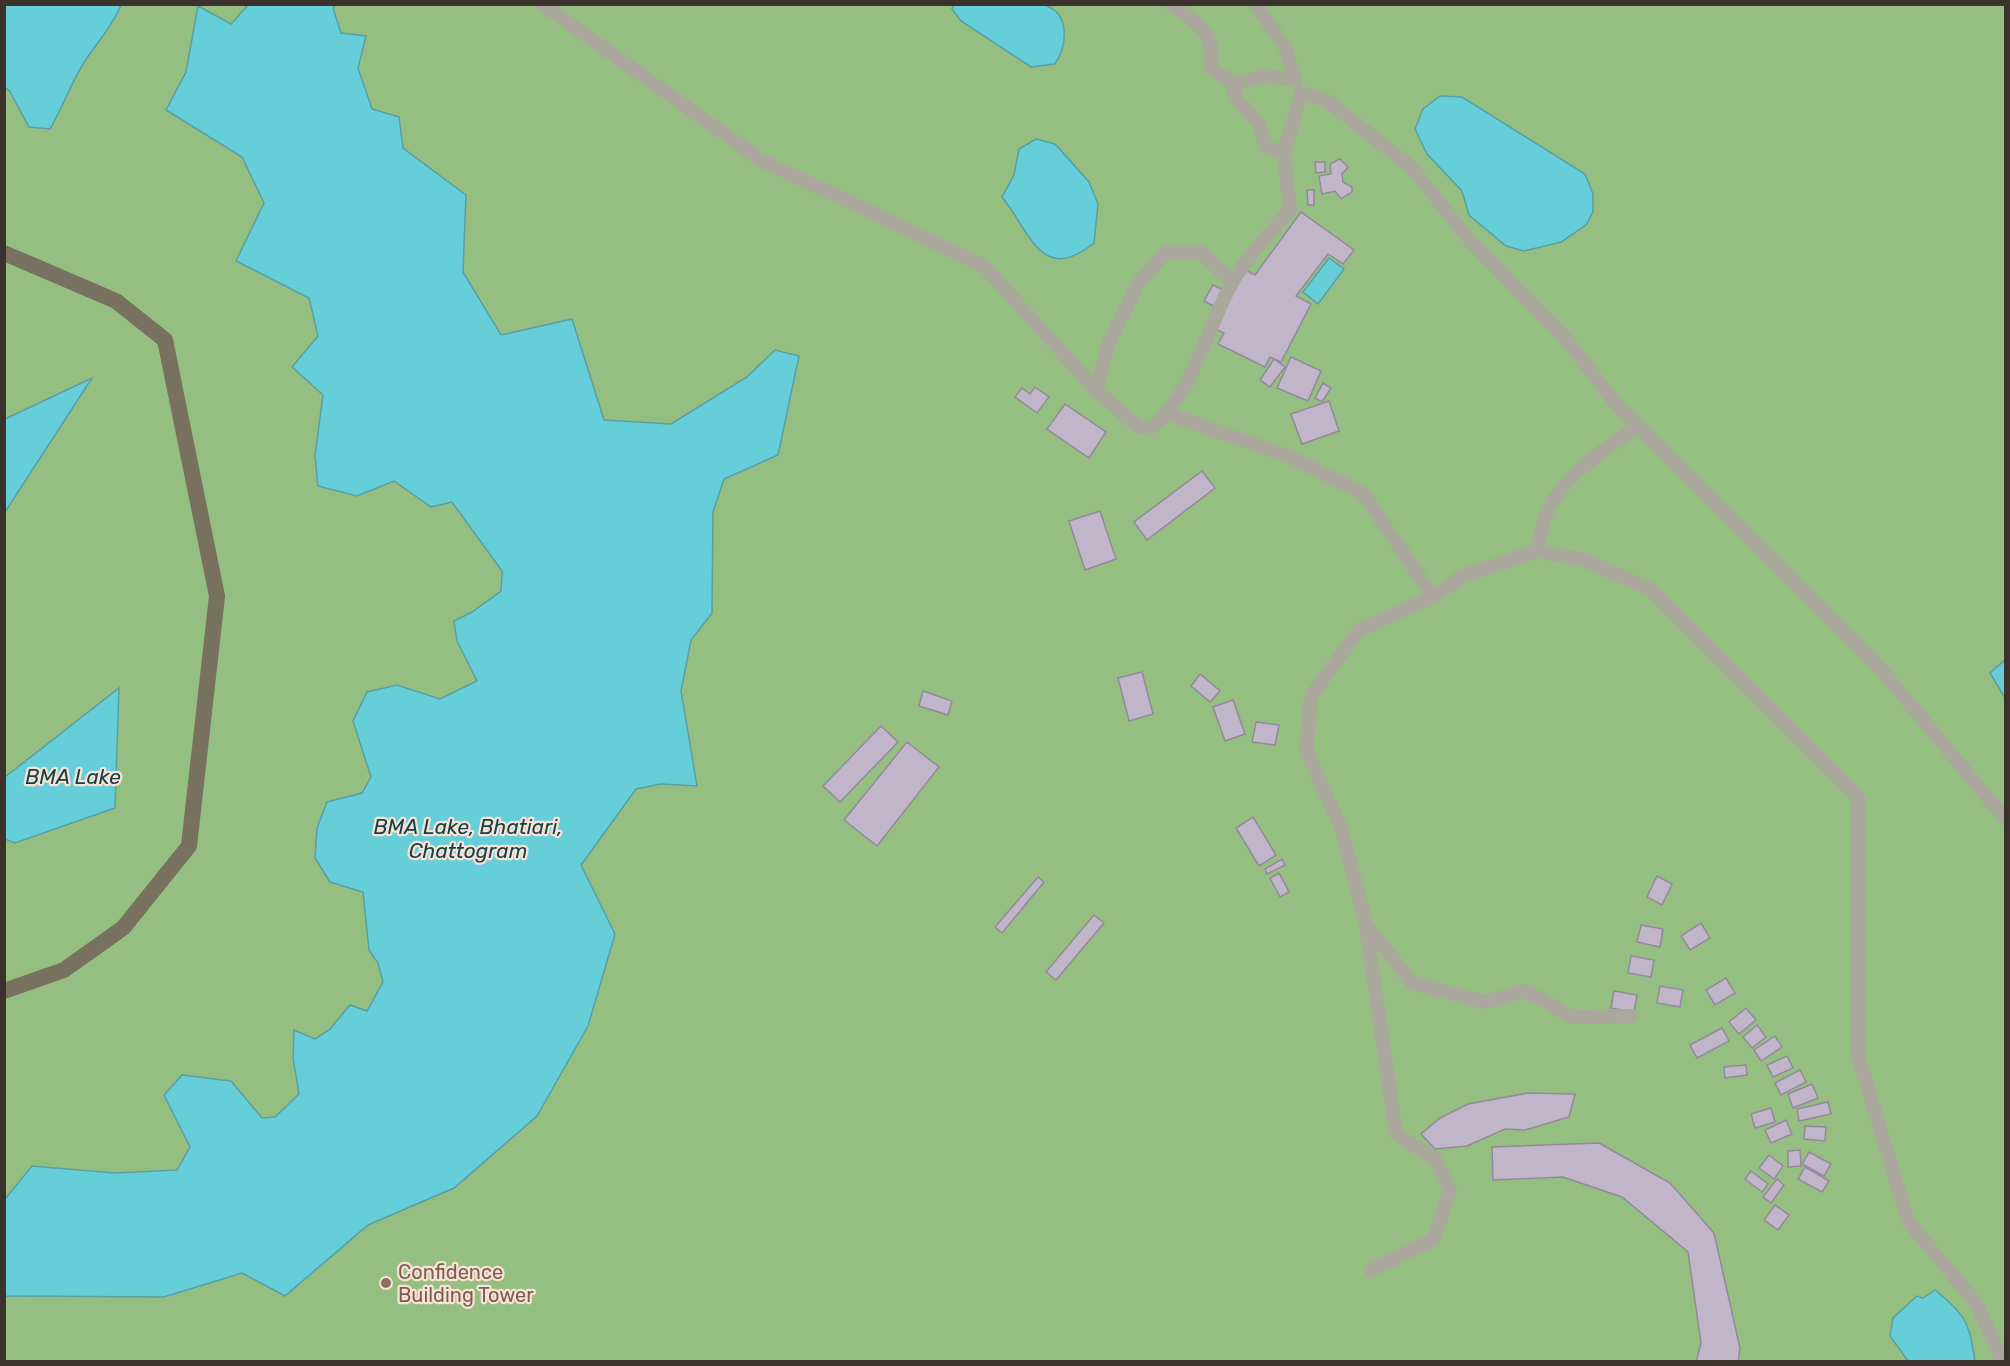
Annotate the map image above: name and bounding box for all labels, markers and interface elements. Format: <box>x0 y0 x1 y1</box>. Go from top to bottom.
water label: BMA Lake <box>25 764 121 789</box>
water label: BMA Lake, Bhatiari, Chattogram <box>373 814 563 863</box>
place label: Confidence Building Tower <box>398 1260 534 1307</box>
marker: Confidence Building Tower <box>379 1276 393 1290</box>

